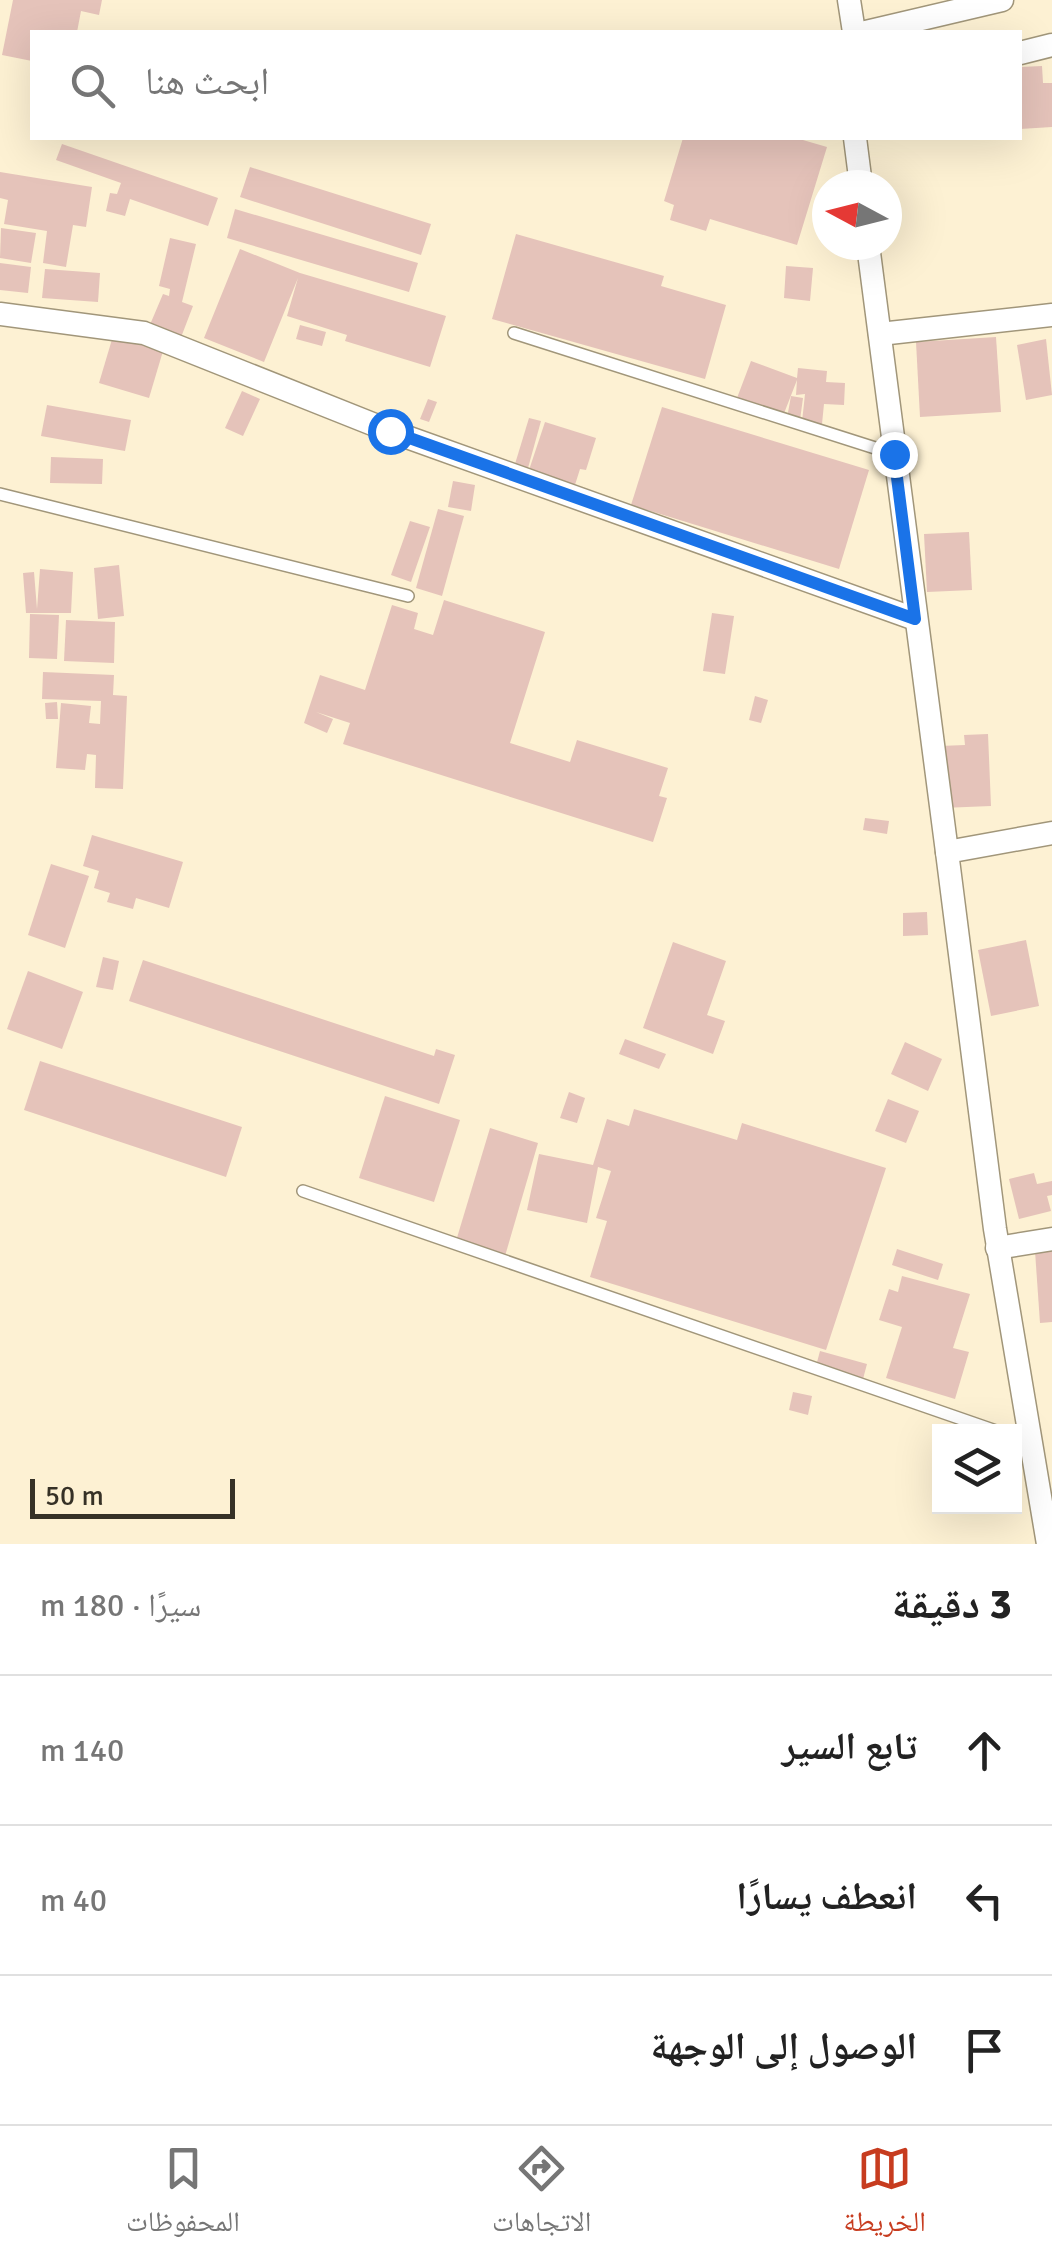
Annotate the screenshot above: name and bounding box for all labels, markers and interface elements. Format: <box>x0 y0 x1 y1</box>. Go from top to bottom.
search box <box>30 30 1022 140</box>
icon: search <box>65 58 120 113</box>
text: ابحث هنا <box>145 58 269 105</box>
north arrow <box>812 170 902 260</box>
route start <box>368 409 414 455</box>
route end <box>872 432 918 478</box>
map controls <box>932 1424 1022 1514</box>
button: layers <box>932 1424 1022 1514</box>
scale bar <box>30 1474 235 1518</box>
text: 50 m <box>45 1479 104 1513</box>
text: 3 دقيقة <box>892 1579 1012 1630</box>
text: سيرًا · 180 m <box>40 1586 201 1625</box>
text: تابع السير <box>782 1723 917 1770</box>
icon: ahead <box>957 1723 1012 1778</box>
text: 140 m <box>40 1731 124 1770</box>
text: انعطف يسارًا <box>736 1873 917 1920</box>
icon: left <box>957 1873 1012 1928</box>
text: 40 m <box>40 1881 107 1920</box>
text: الوصول إلى الوجهة <box>650 2023 917 2070</box>
icon: arrive <box>957 2023 1012 2078</box>
tab: المحفوظات <box>126 2141 240 2249</box>
tab: الاتجاهات <box>492 2141 591 2249</box>
tab: الخريطة <box>844 2141 926 2249</box>

